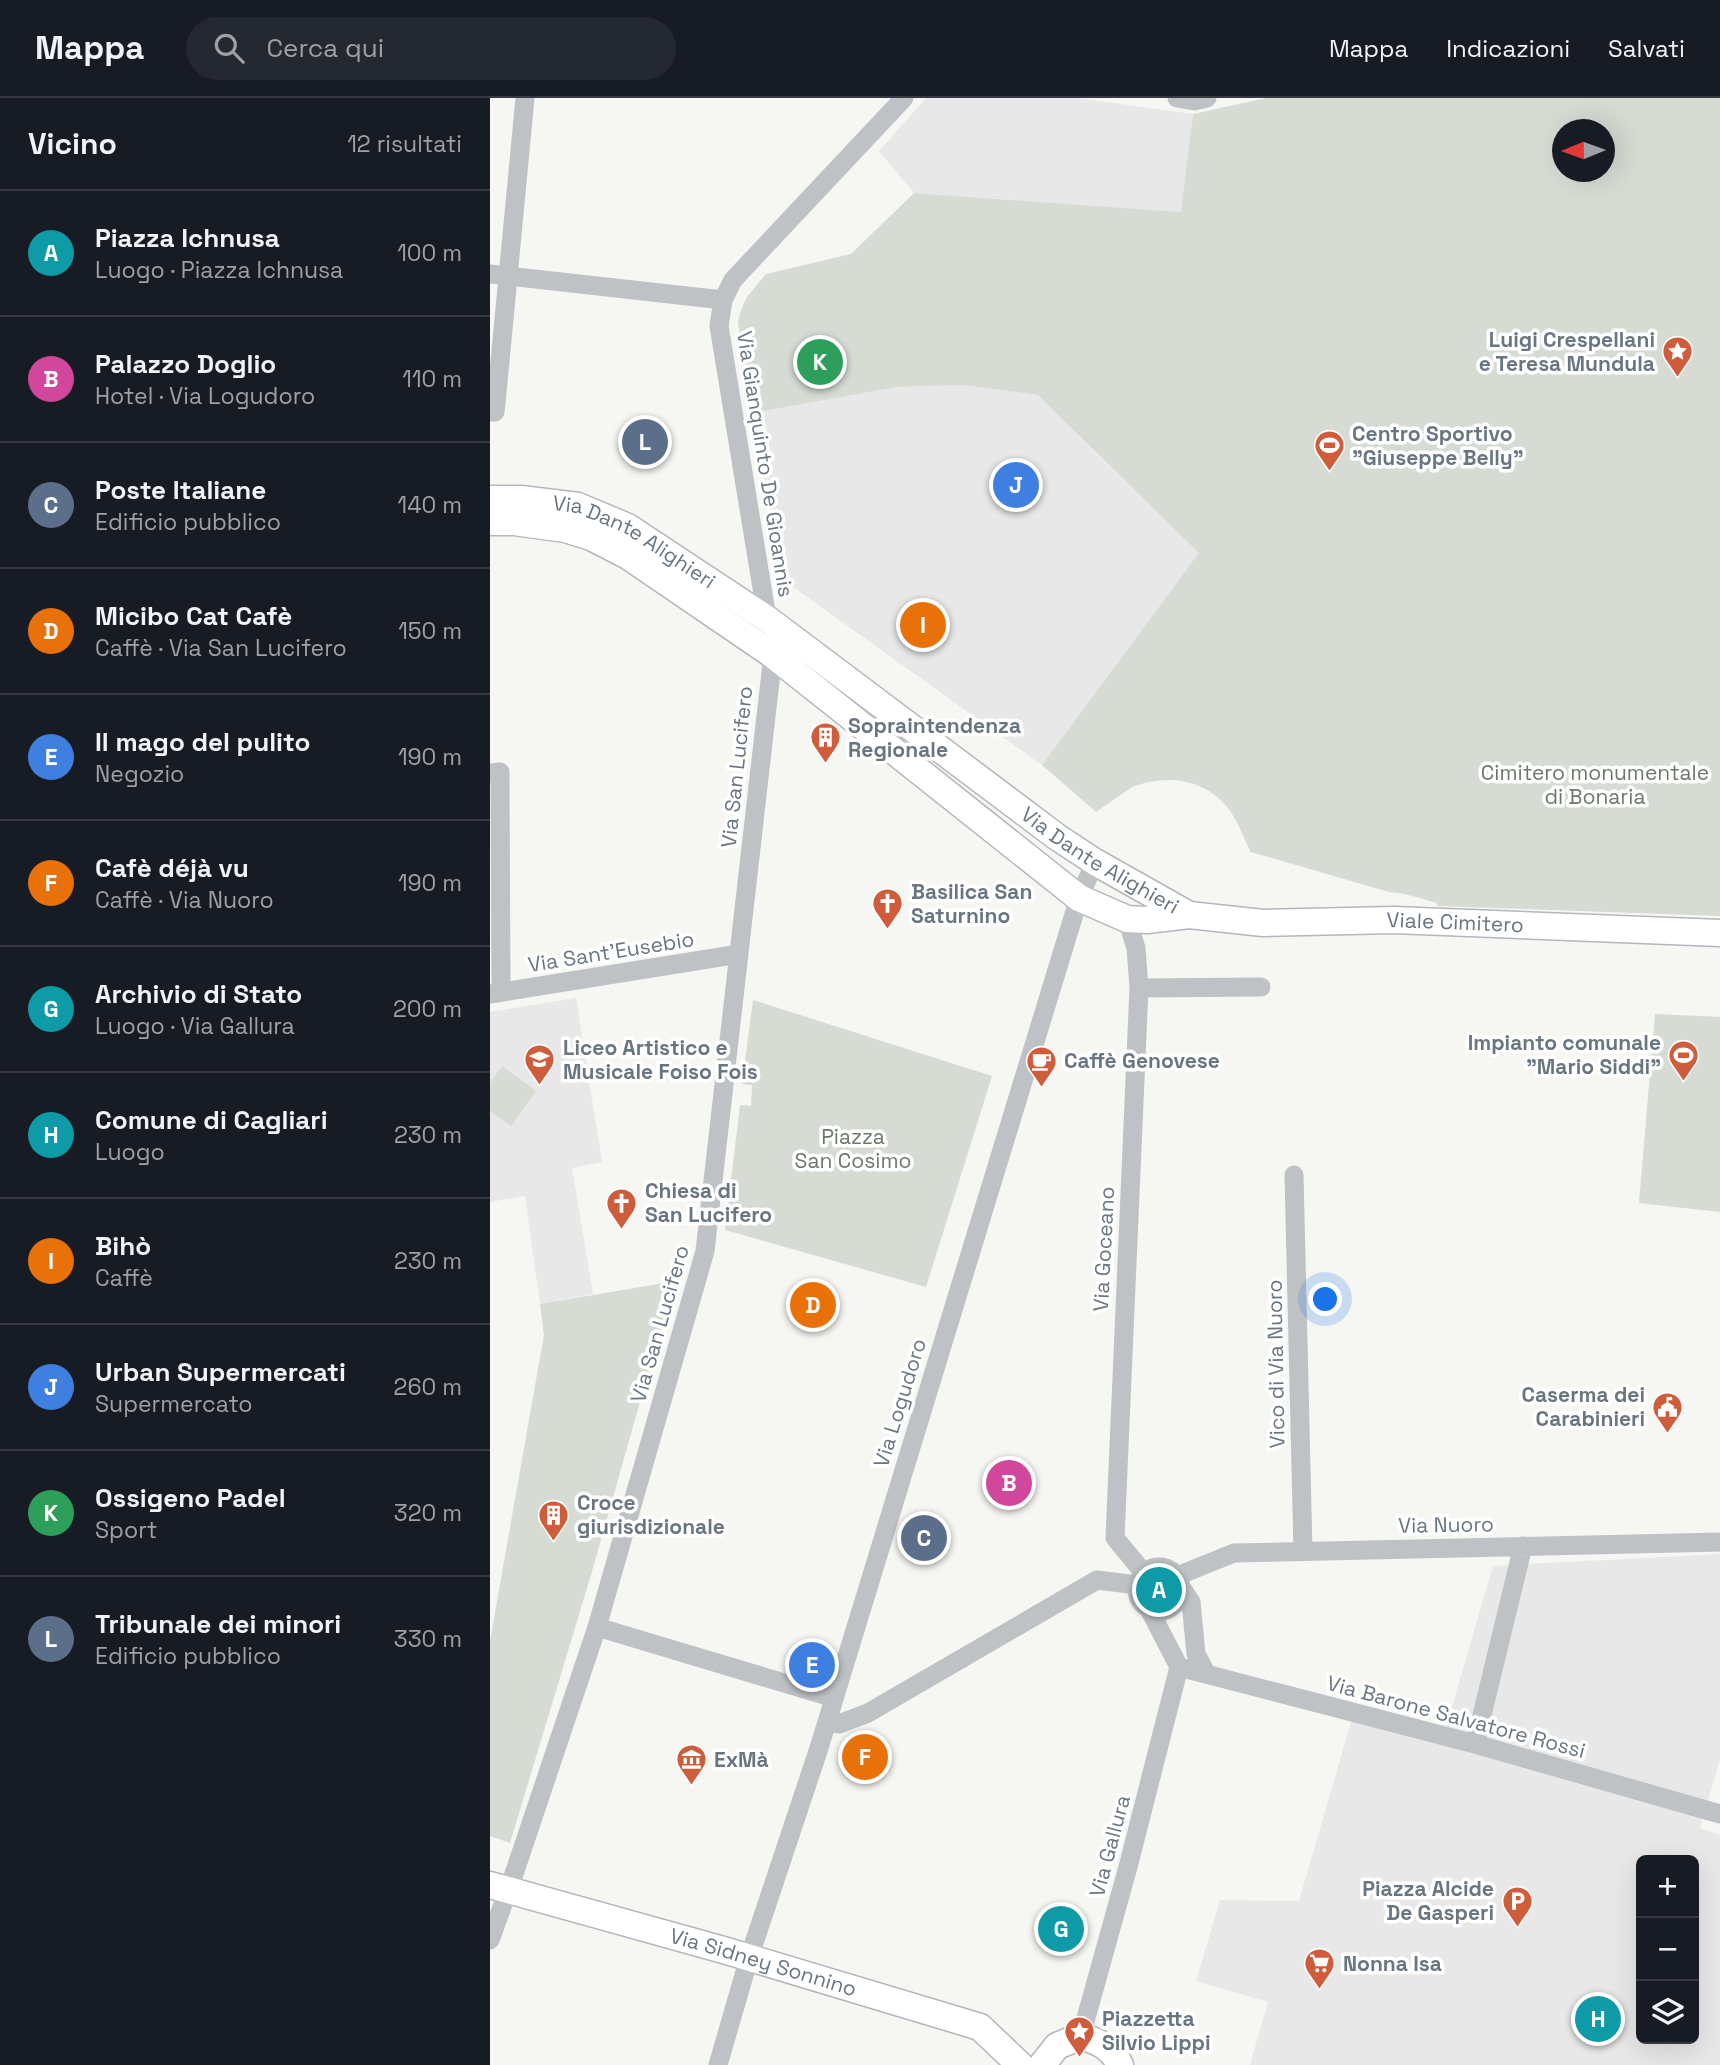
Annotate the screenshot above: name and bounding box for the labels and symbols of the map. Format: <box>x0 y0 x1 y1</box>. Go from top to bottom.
north arrow <box>1552 119 1615 182</box>
place label: Luigi Crespellani e Teresa Mundula <box>1479 326 1655 377</box>
street label: Via Gianquinto De Gioannis <box>731 329 800 599</box>
place icon: Luigi Crespellani e Teresa Mundula <box>1661 335 1695 379</box>
pin: K <box>797 336 843 388</box>
pin: L <box>622 416 668 468</box>
place label: Centro Sportivo "Giuseppe Belly" <box>1352 420 1524 471</box>
sports icon: Centro Sportivo "Giuseppe Belly" <box>1312 429 1346 473</box>
pin: J <box>993 459 1039 511</box>
street label: Via Dante Alighieri <box>551 489 721 594</box>
pin: I <box>900 599 946 651</box>
street label: Via San Lucifero <box>715 685 758 849</box>
place label: Sopraintendenza Regionale <box>848 712 1021 763</box>
building icon: Sopraintendenza Regionale <box>808 721 842 765</box>
park label: Cimitero monumentale di Bonaria <box>1481 759 1709 810</box>
street label: Via Dante Alighieri <box>1016 801 1184 920</box>
place label: Basilica San Saturnino <box>911 878 1032 929</box>
church icon: Basilica San Saturnino <box>871 887 905 931</box>
street label: Viale Cimitero <box>1386 906 1524 938</box>
street label: Via Sant'Eusebio <box>526 925 696 978</box>
place label: Impianto comunale "Mario Siddi" <box>1468 1029 1661 1080</box>
place label: Liceo Artistico e Musicale Foiso Fois <box>563 1034 758 1085</box>
sports icon: Impianto comunale "Mario Siddi" <box>1667 1038 1701 1082</box>
school or university icon: Liceo Artistico e Musicale Foiso Fois <box>523 1043 557 1087</box>
cafe icon: Caffè Genovese <box>1024 1044 1058 1088</box>
place label: Caffè Genovese <box>1064 1047 1220 1074</box>
park label: Piazza San Cosimo <box>795 1123 911 1174</box>
place label: Chiesa di San Lucifero <box>645 1177 772 1228</box>
church icon: Chiesa di San Lucifero <box>605 1186 639 1230</box>
street label: Via Goceano <box>1087 1186 1120 1312</box>
street label: Via San Lucifero <box>624 1242 695 1406</box>
pin: D <box>790 1279 836 1331</box>
street label: Vico di Via Nuoro <box>1261 1279 1290 1449</box>
your location <box>1308 1282 1342 1316</box>
street label: Via Logudoro <box>867 1335 932 1471</box>
place label: Caserma dei Carabinieri <box>1521 1381 1645 1432</box>
public building icon: Caserma dei Carabinieri <box>1651 1390 1685 1434</box>
pin: B <box>986 1457 1032 1509</box>
place label: Croce giurisdizionale <box>577 1489 725 1540</box>
building icon: Croce giurisdizionale <box>537 1498 571 1542</box>
street label: Via Nuoro <box>1398 1510 1494 1539</box>
pin: C <box>901 1512 947 1564</box>
pin: A <box>1136 1564 1182 1616</box>
pin: E <box>789 1639 835 1691</box>
street label: Via Barone Salvatore Rossi <box>1324 1669 1588 1764</box>
pin: F <box>842 1731 888 1783</box>
museum icon: ExMà <box>674 1743 708 1787</box>
place label: ExMà <box>714 1746 769 1773</box>
street label: Via Gallura <box>1083 1792 1136 1900</box>
place label: Piazza Alcide De Gasperi <box>1362 1875 1494 1926</box>
parking icon: Piazza Alcide De Gasperi <box>1500 1884 1534 1928</box>
pin: G <box>1038 1903 1084 1955</box>
street label: Via Sidney Sonnino <box>667 1922 860 2002</box>
supermarket icon: Nonna Isa <box>1303 1947 1337 1991</box>
place label: Nonna Isa <box>1343 1950 1442 1977</box>
pin: H <box>1575 1993 1621 2045</box>
place label: Piazzetta Silvio Lippi <box>1102 2005 1211 2056</box>
place icon: Piazzetta Silvio Lippi <box>1062 2014 1096 2058</box>

